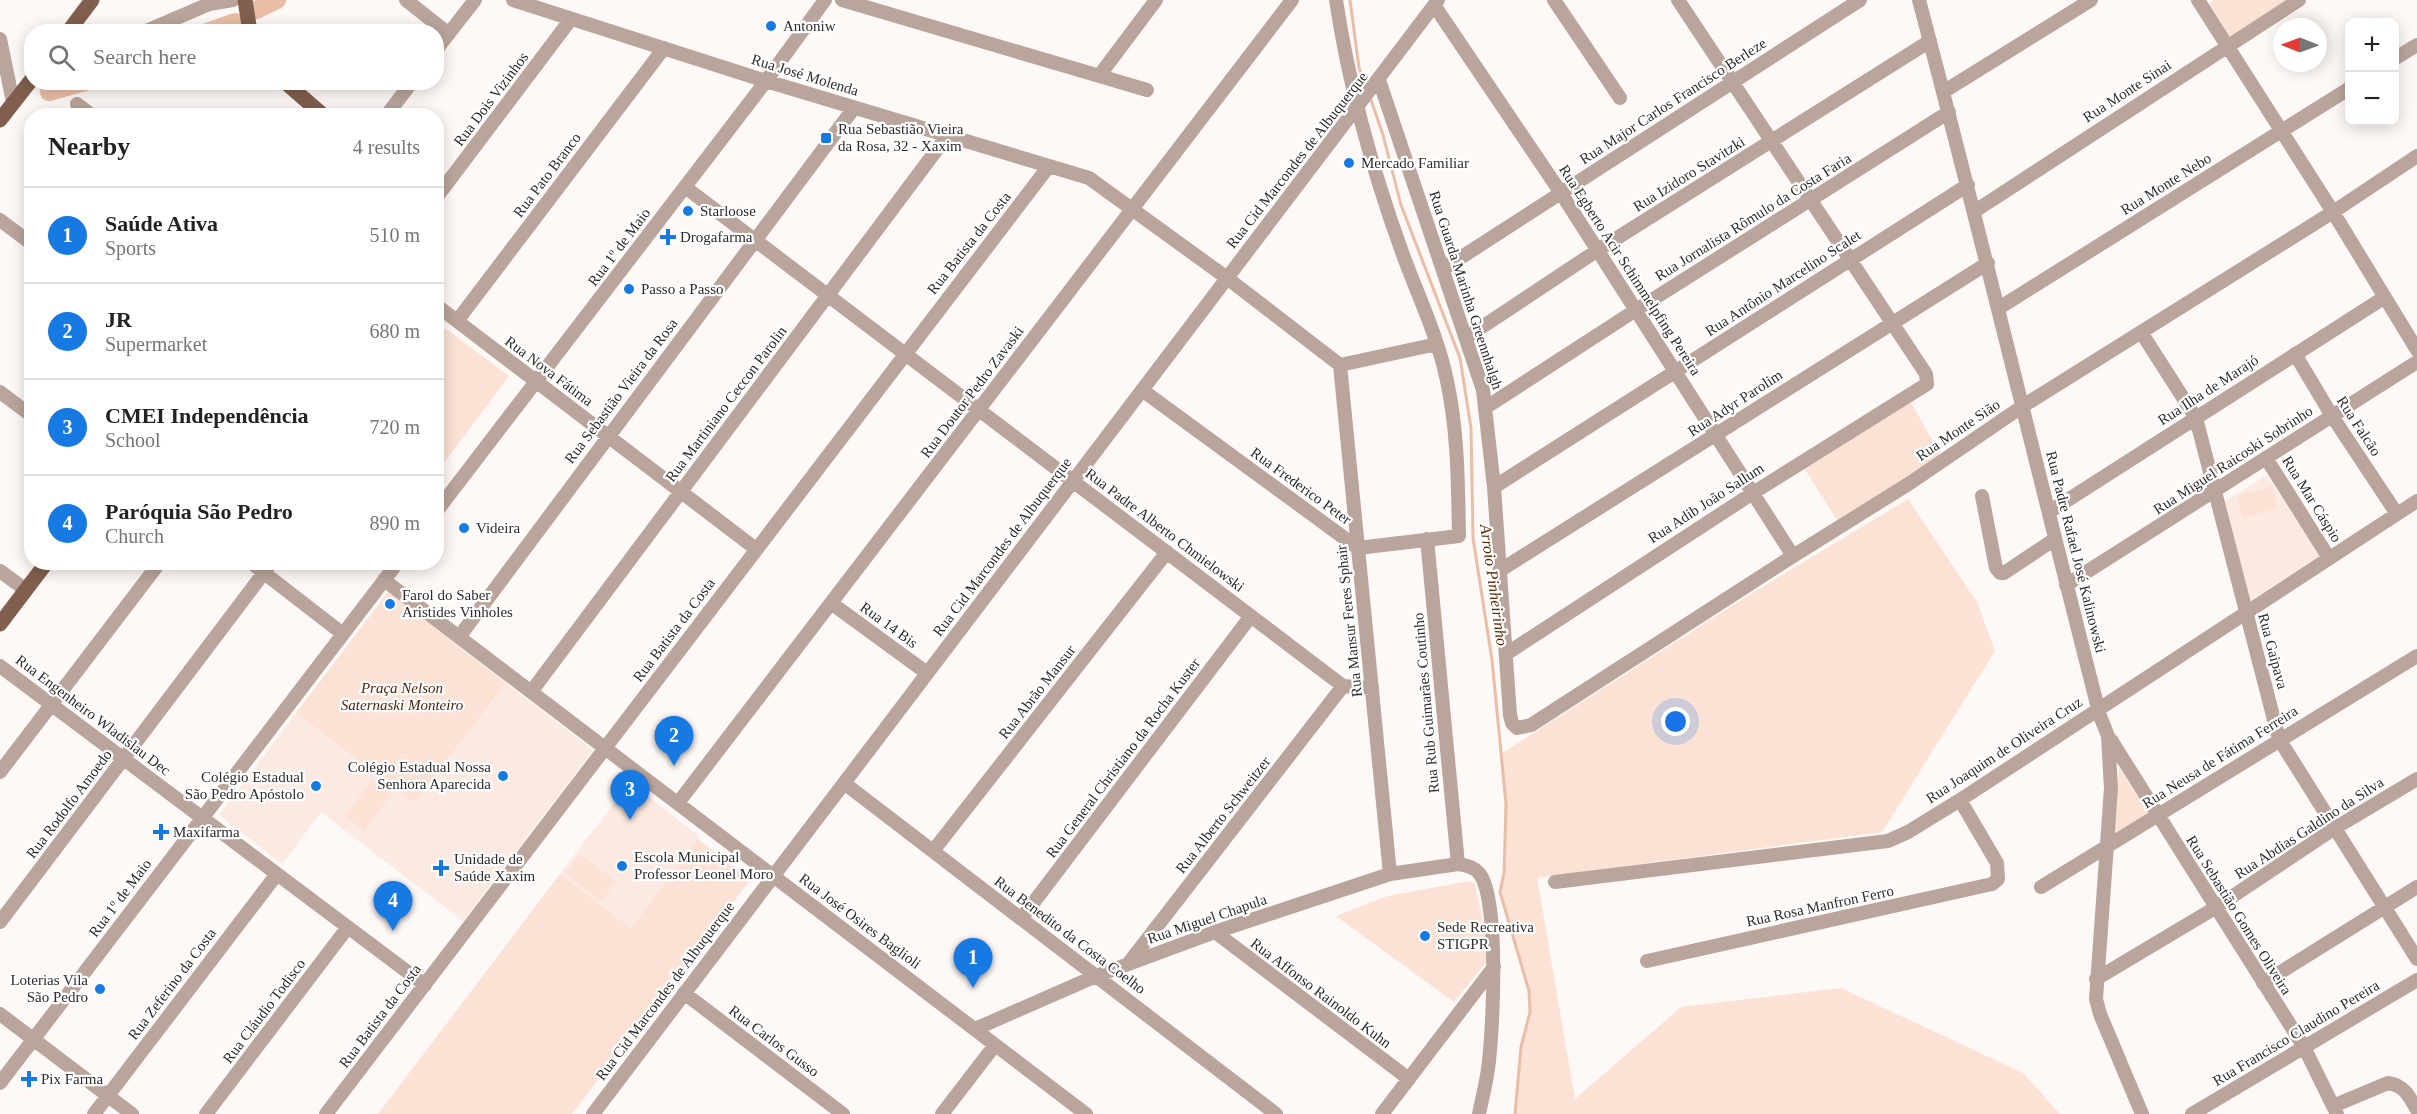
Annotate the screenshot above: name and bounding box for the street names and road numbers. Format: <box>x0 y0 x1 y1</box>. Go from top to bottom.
street label: Rua Major Carlos Francisco Berleze <box>1577 34 1770 167</box>
street label: Rua Dois Vizinhos <box>451 49 531 149</box>
street label: Rua José Molenda <box>750 51 861 99</box>
street label: Rua Monte Sinai <box>2080 57 2174 125</box>
street label: Rua Cid Marcondes de Albuquerque <box>1223 68 1371 251</box>
street label: Rua Pato Branco <box>510 130 584 220</box>
street label: Rua Izidoro Stavitzki <box>1630 133 1748 215</box>
street label: Rua Jornalista Rômulo da Costa Faria <box>1652 150 1854 284</box>
street label: Rua Monte Nebo <box>2118 150 2214 218</box>
street label: Rua Egberto Acir Schimmelpfing Pereira <box>1556 162 1704 378</box>
street label: Rua Batista da Costa <box>924 188 1014 297</box>
street label: Rua Guarda Marinha Greennhalgh <box>1426 189 1506 392</box>
street label: Rua 1º de Maio <box>585 205 653 289</box>
street label: Rua Antônio Marcelino Scalet <box>1702 226 1864 339</box>
street label: Rua Sebastião Vieira da Rosa <box>561 315 681 467</box>
street label: Rua Martiniano Ceccon Parolin <box>662 323 790 485</box>
street label: Rua Doutor Pedro Zavaski <box>917 323 1027 461</box>
street label: Rua Nova Fátima <box>502 333 596 409</box>
street label: Rua Ilha de Marajó <box>2155 352 2261 428</box>
street label: Rua Adyr Parolim <box>1685 366 1785 439</box>
street label: Rua Falcão <box>2334 393 2384 459</box>
street label: Rua Monte Sião <box>1913 396 2003 464</box>
street label: Rua Miguel Raicoski Sobrinho <box>2151 403 2315 517</box>
street label: Rua Frederico Peter <box>1248 444 1354 528</box>
street label: Rua Padre Rafael José Kalinowski <box>2043 449 2109 655</box>
street label: Rua Mar Cáspio <box>2279 453 2345 545</box>
street label: Rua Cid Marcondes de Albuquerque <box>930 454 1075 639</box>
street label: Rua Adib João Sallum <box>1645 459 1767 546</box>
street label: Rua Padre Alberto Chmielowski <box>1082 465 1248 595</box>
street label: Rua Mansur Feres Sphair <box>1333 544 1365 698</box>
street label: Rua Batista da Costa <box>630 575 718 685</box>
street label: Rua 14 Bis <box>857 599 921 651</box>
street label: Rua Gaipava <box>2255 611 2291 691</box>
street label: Rua Rub Guimarães Coutinho <box>1410 612 1442 794</box>
street label: Rua Abrão Mansur <box>996 642 1078 742</box>
street label: Rua Engenheiro Wladislau Dec <box>13 652 174 779</box>
street label: Rua General Christiano da Rocha Kuster <box>1043 655 1203 861</box>
street label: Rua Joaquim de Oliveira Cruz <box>1923 693 2085 806</box>
street label: Rua Neusa de Fátima Ferreira <box>2139 702 2301 811</box>
street label: Rua Rodolfo Amoedo <box>23 747 115 861</box>
street label: Rua Alberto Schweitzer <box>1173 754 1273 876</box>
street label: Rua Abdias Galdino da Silva <box>2232 774 2387 882</box>
street label: Rua Sebastião Gomes Oliveira <box>2183 833 2295 998</box>
street label: Rua 1º de Maio <box>86 856 154 940</box>
street label: Rua José Osires Baglioli <box>796 870 924 972</box>
street label: Rua Benedito da Costa Coelho <box>991 873 1149 997</box>
street label: Rua Rosa Manfron Ferro <box>1745 883 1895 929</box>
street label: Rua Miguel Chapula <box>1145 891 1269 947</box>
street label: Rua Cid Marcondes de Albuquerque <box>593 898 738 1083</box>
street label: Rua Zeferino da Costa <box>125 925 219 1043</box>
street label: Rua Affonso Rainoldo Kuhn <box>1248 935 1395 1051</box>
street label: Rua Cláudio Todisco <box>220 956 308 1066</box>
street label: Rua Batista da Costa <box>336 961 424 1071</box>
street label: Rua Francisco Claudino Pereira <box>2210 977 2382 1089</box>
street label: Rua Carlos Gusso <box>726 1002 822 1080</box>

